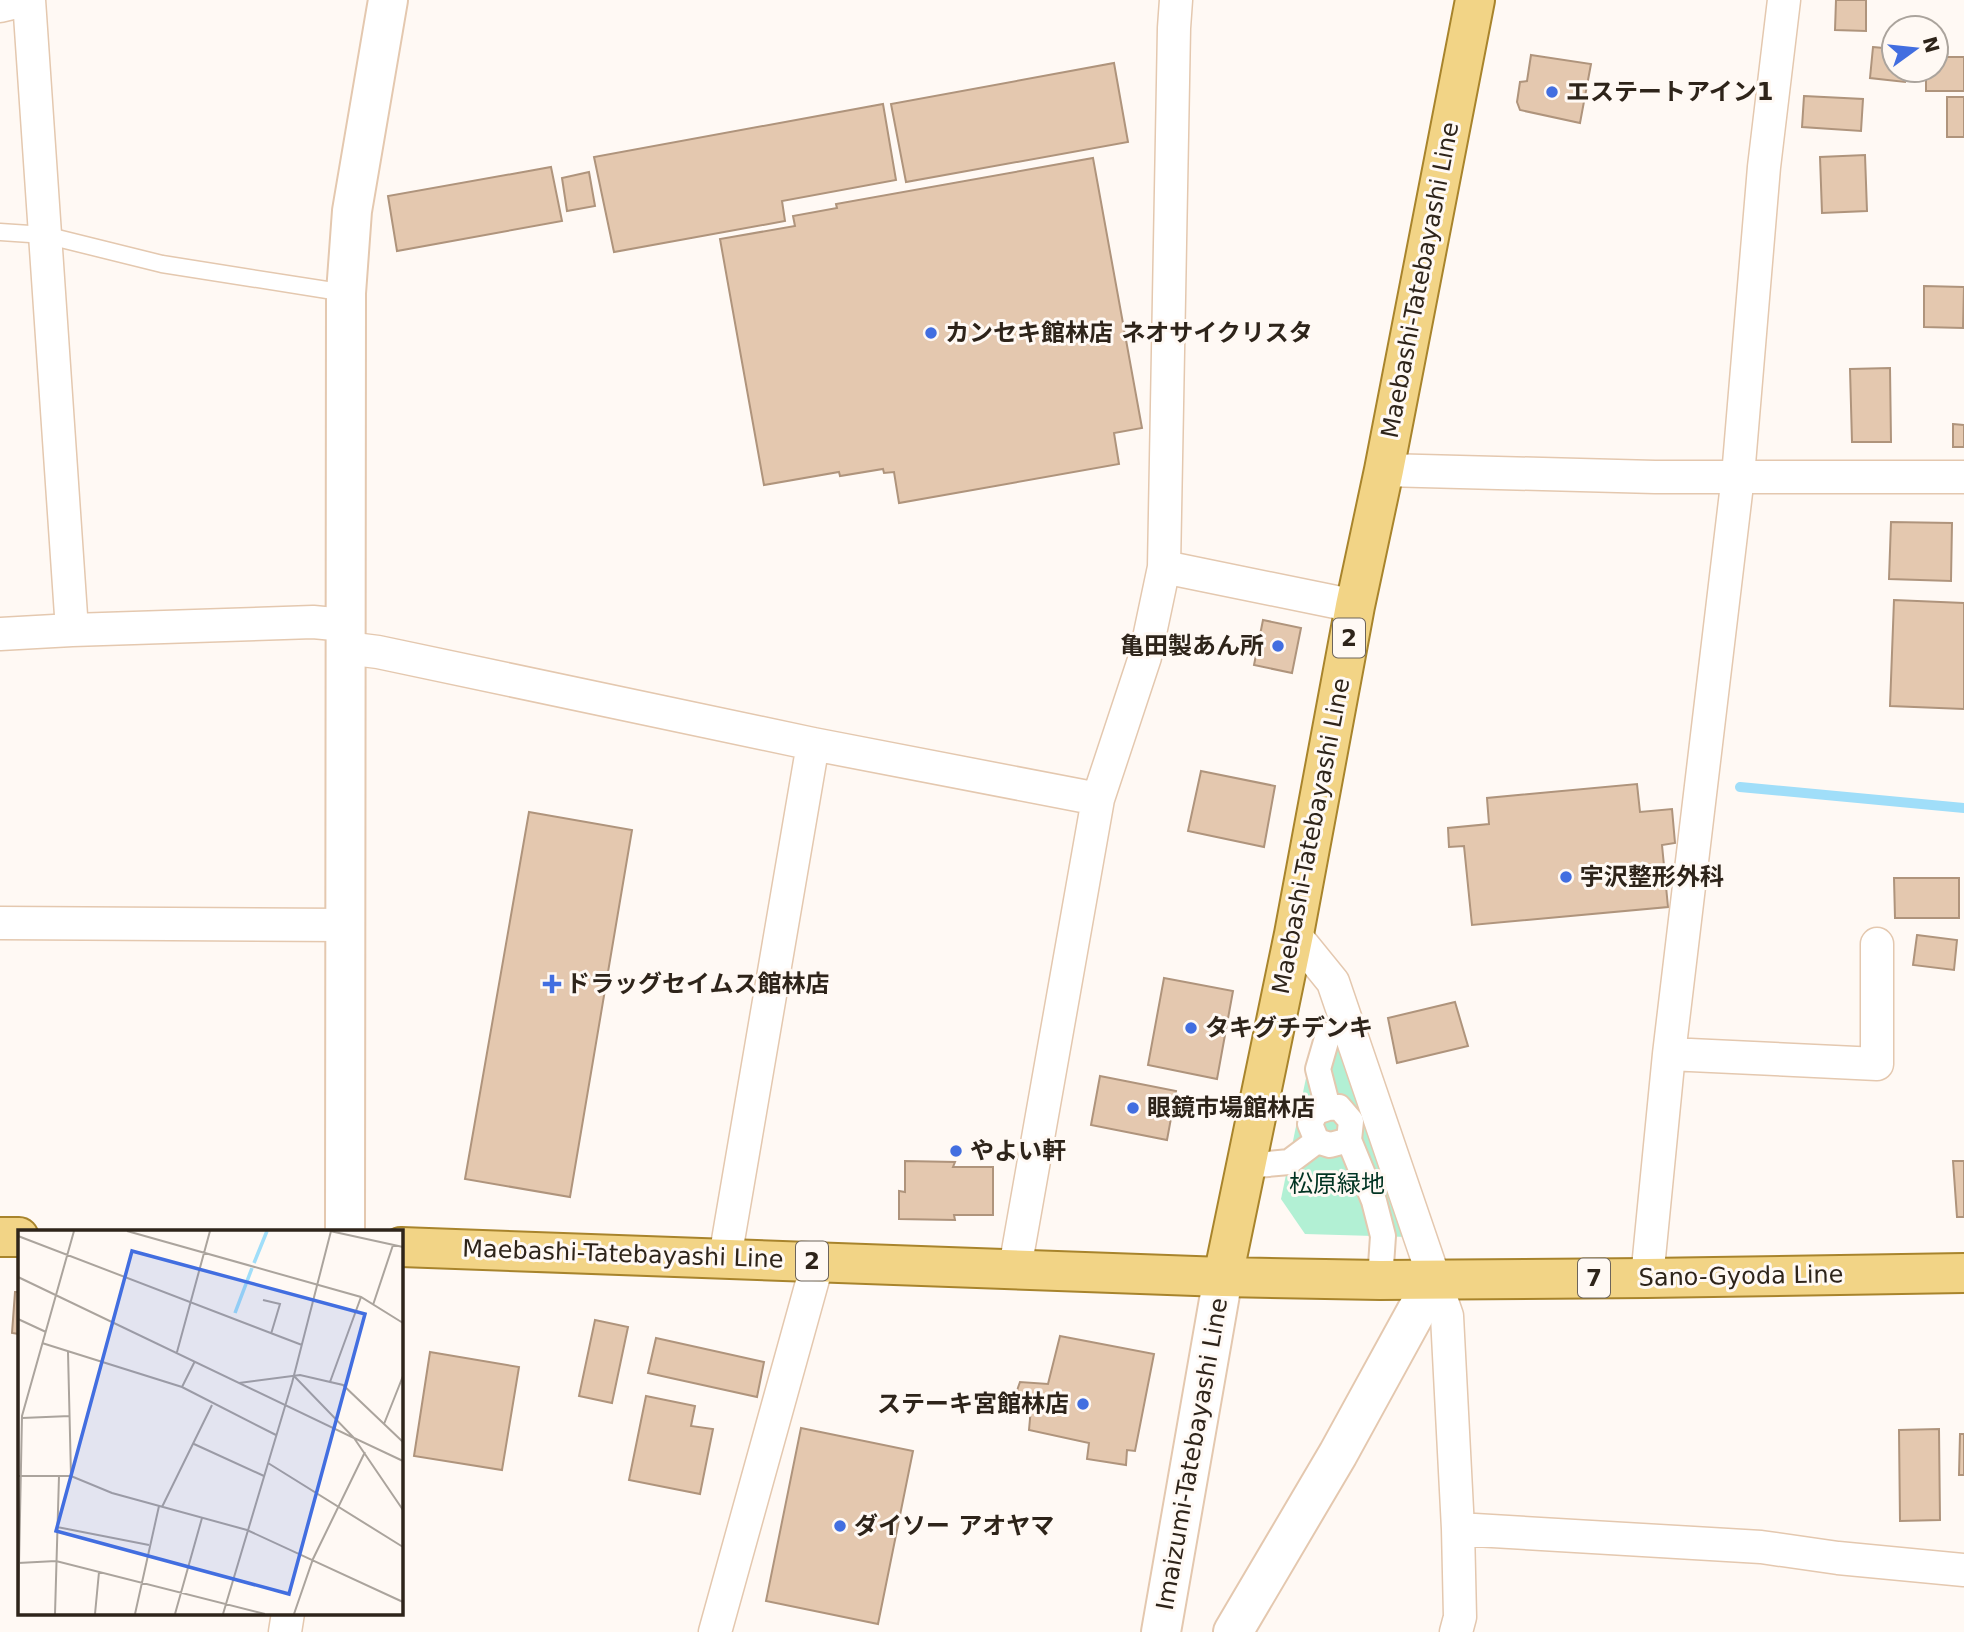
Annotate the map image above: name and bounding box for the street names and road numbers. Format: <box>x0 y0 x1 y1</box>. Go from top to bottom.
street label: Maebashi-Tatebayashi Line <box>1376 120 1464 440</box>
road number: 2 <box>1333 618 1365 658</box>
street label: Maebashi-Tatebayashi Line <box>1267 676 1355 996</box>
street label: Maebashi-Tatebayashi Line <box>462 1234 784 1274</box>
road number: 2 <box>796 1242 828 1280</box>
road number: 7 <box>1578 1259 1610 1298</box>
street label: Sano-Gyoda Line <box>1638 1260 1844 1292</box>
street label: Imaizumi-Tatebayashi Line <box>1151 1296 1233 1612</box>

